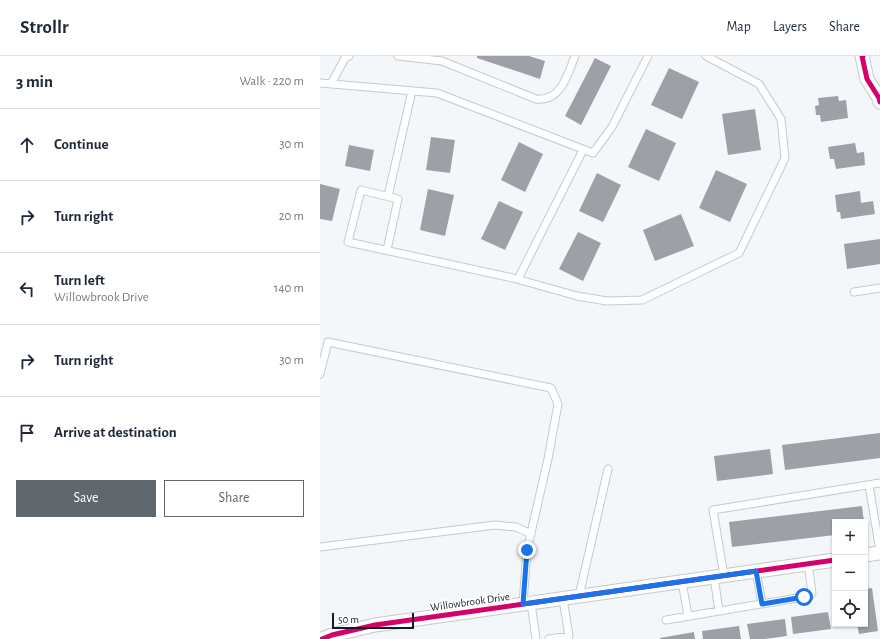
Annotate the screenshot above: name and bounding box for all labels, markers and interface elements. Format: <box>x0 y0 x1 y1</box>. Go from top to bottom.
text: Strollr <box>20 18 69 37</box>
text: Map <box>726 20 751 34</box>
text: Layers <box>773 20 807 34</box>
text: Share <box>829 20 860 34</box>
text: 3 min <box>16 73 53 90</box>
text: Walk · 220 m <box>239 75 304 88</box>
icon: ahead <box>16 134 38 156</box>
text: Continue <box>54 137 109 152</box>
text: 30 m <box>279 138 304 151</box>
icon: right <box>16 206 38 228</box>
text: Turn right <box>54 209 113 224</box>
text: 20 m <box>279 210 304 223</box>
text: Turn left <box>54 273 105 288</box>
icon: left <box>16 278 38 300</box>
text: 140 m <box>274 282 304 295</box>
text: Willowbrook Drive <box>54 291 149 304</box>
icon: right <box>16 350 38 372</box>
text: Turn right <box>54 353 113 368</box>
text: 30 m <box>279 354 304 367</box>
icon: arrive <box>16 422 38 444</box>
text: Arrive at destination <box>54 425 177 440</box>
button: Save <box>16 480 156 517</box>
button: Share <box>164 480 304 517</box>
map controls <box>832 519 868 627</box>
button: + <box>832 519 868 555</box>
route end <box>518 541 536 559</box>
button: − <box>832 555 868 591</box>
route start <box>795 588 813 606</box>
street label: Willowbrook Drive <box>430 591 510 613</box>
button: locate <box>832 591 868 627</box>
scale bar <box>332 611 414 630</box>
text: 50 m <box>338 614 359 625</box>

